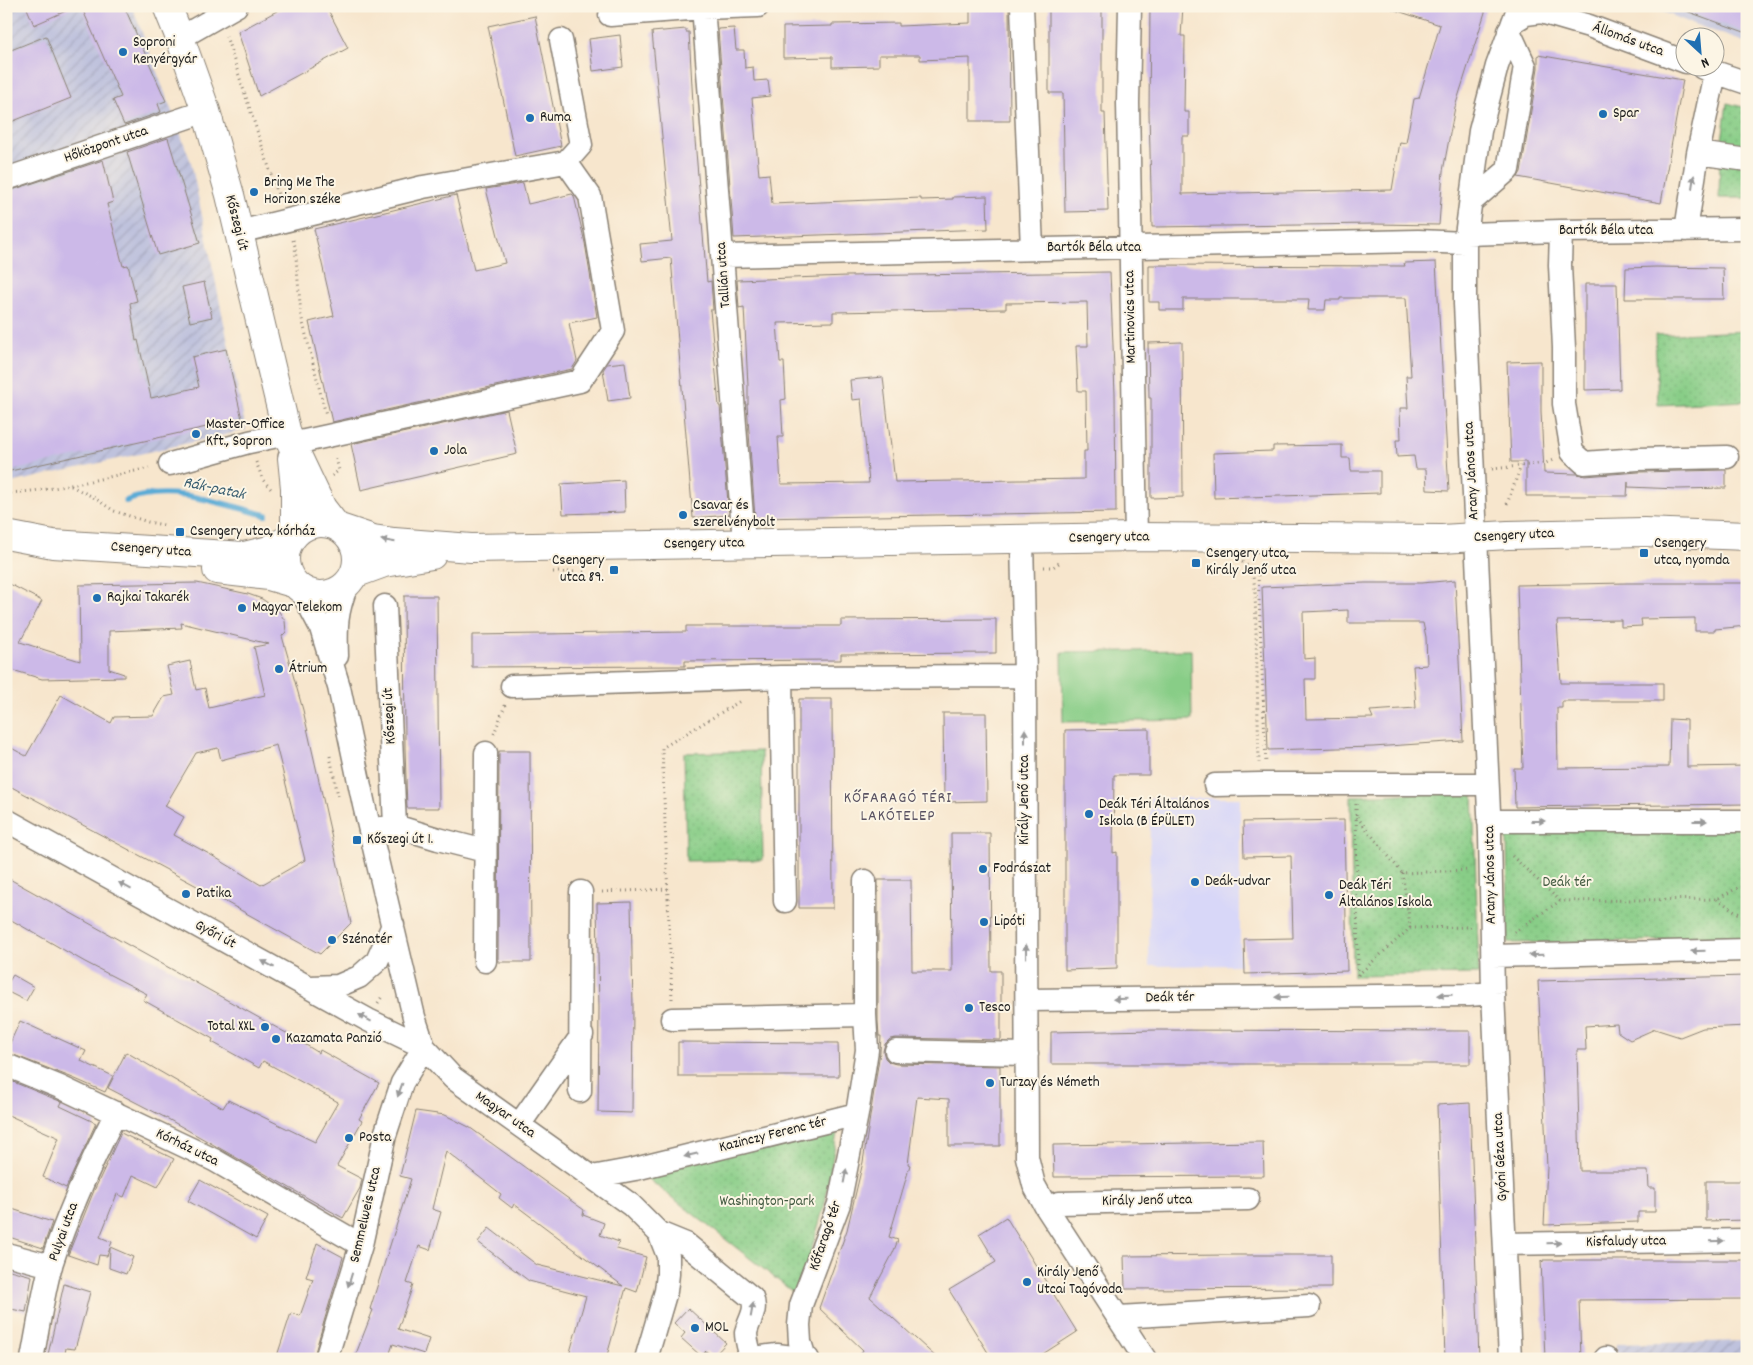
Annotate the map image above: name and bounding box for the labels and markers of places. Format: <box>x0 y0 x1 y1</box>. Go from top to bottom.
place label: Soproni Kenyérgyár <box>133 32 198 71</box>
marker: Soproni Kenyérgyár <box>117 46 129 58</box>
place label: Spar <box>1613 103 1640 125</box>
place label: Ruma <box>540 107 572 129</box>
marker: Spar <box>1597 108 1609 120</box>
marker: Ruma <box>524 112 536 124</box>
place label: Bring Me The Horizon széke <box>264 172 341 211</box>
marker: Bring Me The Horizon széke <box>248 186 260 198</box>
place label: Master-Office Kft., Sopron <box>206 414 285 453</box>
marker: Master-Office Kft., Sopron <box>190 428 202 440</box>
place label: Jola <box>444 440 468 462</box>
marker: Jola <box>428 445 440 457</box>
place label: Csavar és szerelvénybolt <box>693 495 776 534</box>
marker: Csavar és szerelvénybolt <box>677 509 689 521</box>
place label: Csengery utca, kórház <box>190 521 316 543</box>
marker: Csengery utca, kórház <box>174 526 186 538</box>
place label: Csengery utca, nyomda <box>1654 533 1730 572</box>
place label: Csengery utca, Király Jenő utca <box>1206 543 1297 582</box>
marker: Csengery utca, nyomda <box>1638 547 1650 559</box>
place label: Csengery utca 89. <box>552 550 605 589</box>
marker: Csengery utca, Király Jenő utca <box>1190 557 1202 569</box>
marker: Csengery utca 89. <box>608 564 620 576</box>
place label: Rajkai Takarék <box>107 587 189 609</box>
marker: Rajkai Takarék <box>91 592 103 604</box>
place label: Magyar Telekom <box>252 597 342 619</box>
marker: Magyar Telekom <box>236 602 248 614</box>
place label: Átrium <box>289 658 327 680</box>
marker: Átrium <box>273 663 285 675</box>
place label: Deák Téri Általános Iskola (B ÉPÜLET) <box>1099 794 1210 833</box>
marker: Deák Téri Általános Iskola (B ÉPÜLET) <box>1083 808 1095 820</box>
place label: Kőszegi út 1. <box>367 829 433 851</box>
marker: Kőszegi út 1. <box>351 834 363 846</box>
place label: Fodrászat <box>993 858 1052 880</box>
marker: Fodrászat <box>977 863 989 875</box>
place label: Deák-udvar <box>1205 871 1271 893</box>
place label: Deák Téri Általános Iskola <box>1339 875 1433 914</box>
marker: Deák-udvar <box>1189 876 1201 888</box>
place label: Patika <box>196 883 232 905</box>
marker: Patika <box>180 888 192 900</box>
marker: Deák Téri Általános Iskola <box>1323 889 1335 901</box>
place label: Lipóti <box>994 911 1025 933</box>
marker: Lipóti <box>978 916 990 928</box>
place label: Szénatér <box>342 929 393 951</box>
marker: Szénatér <box>326 934 338 946</box>
place label: Tesco <box>979 997 1011 1019</box>
marker: Tesco <box>963 1002 975 1014</box>
place label: Total XXL <box>207 1016 255 1038</box>
marker: Total XXL <box>259 1021 271 1033</box>
place label: Kazamata Panzió <box>286 1028 382 1050</box>
marker: Kazamata Panzió <box>270 1033 282 1045</box>
place label: Turzay és Németh <box>1000 1072 1100 1094</box>
marker: Turzay és Németh <box>984 1077 996 1089</box>
place label: Posta <box>359 1127 392 1149</box>
marker: Posta <box>343 1132 355 1144</box>
place label: Király Jenő Utcai Tagóvoda <box>1037 1262 1123 1301</box>
marker: Király Jenő Utcai Tagóvoda <box>1021 1276 1033 1288</box>
place label: MOL <box>705 1317 729 1339</box>
marker: MOL <box>689 1322 701 1334</box>

